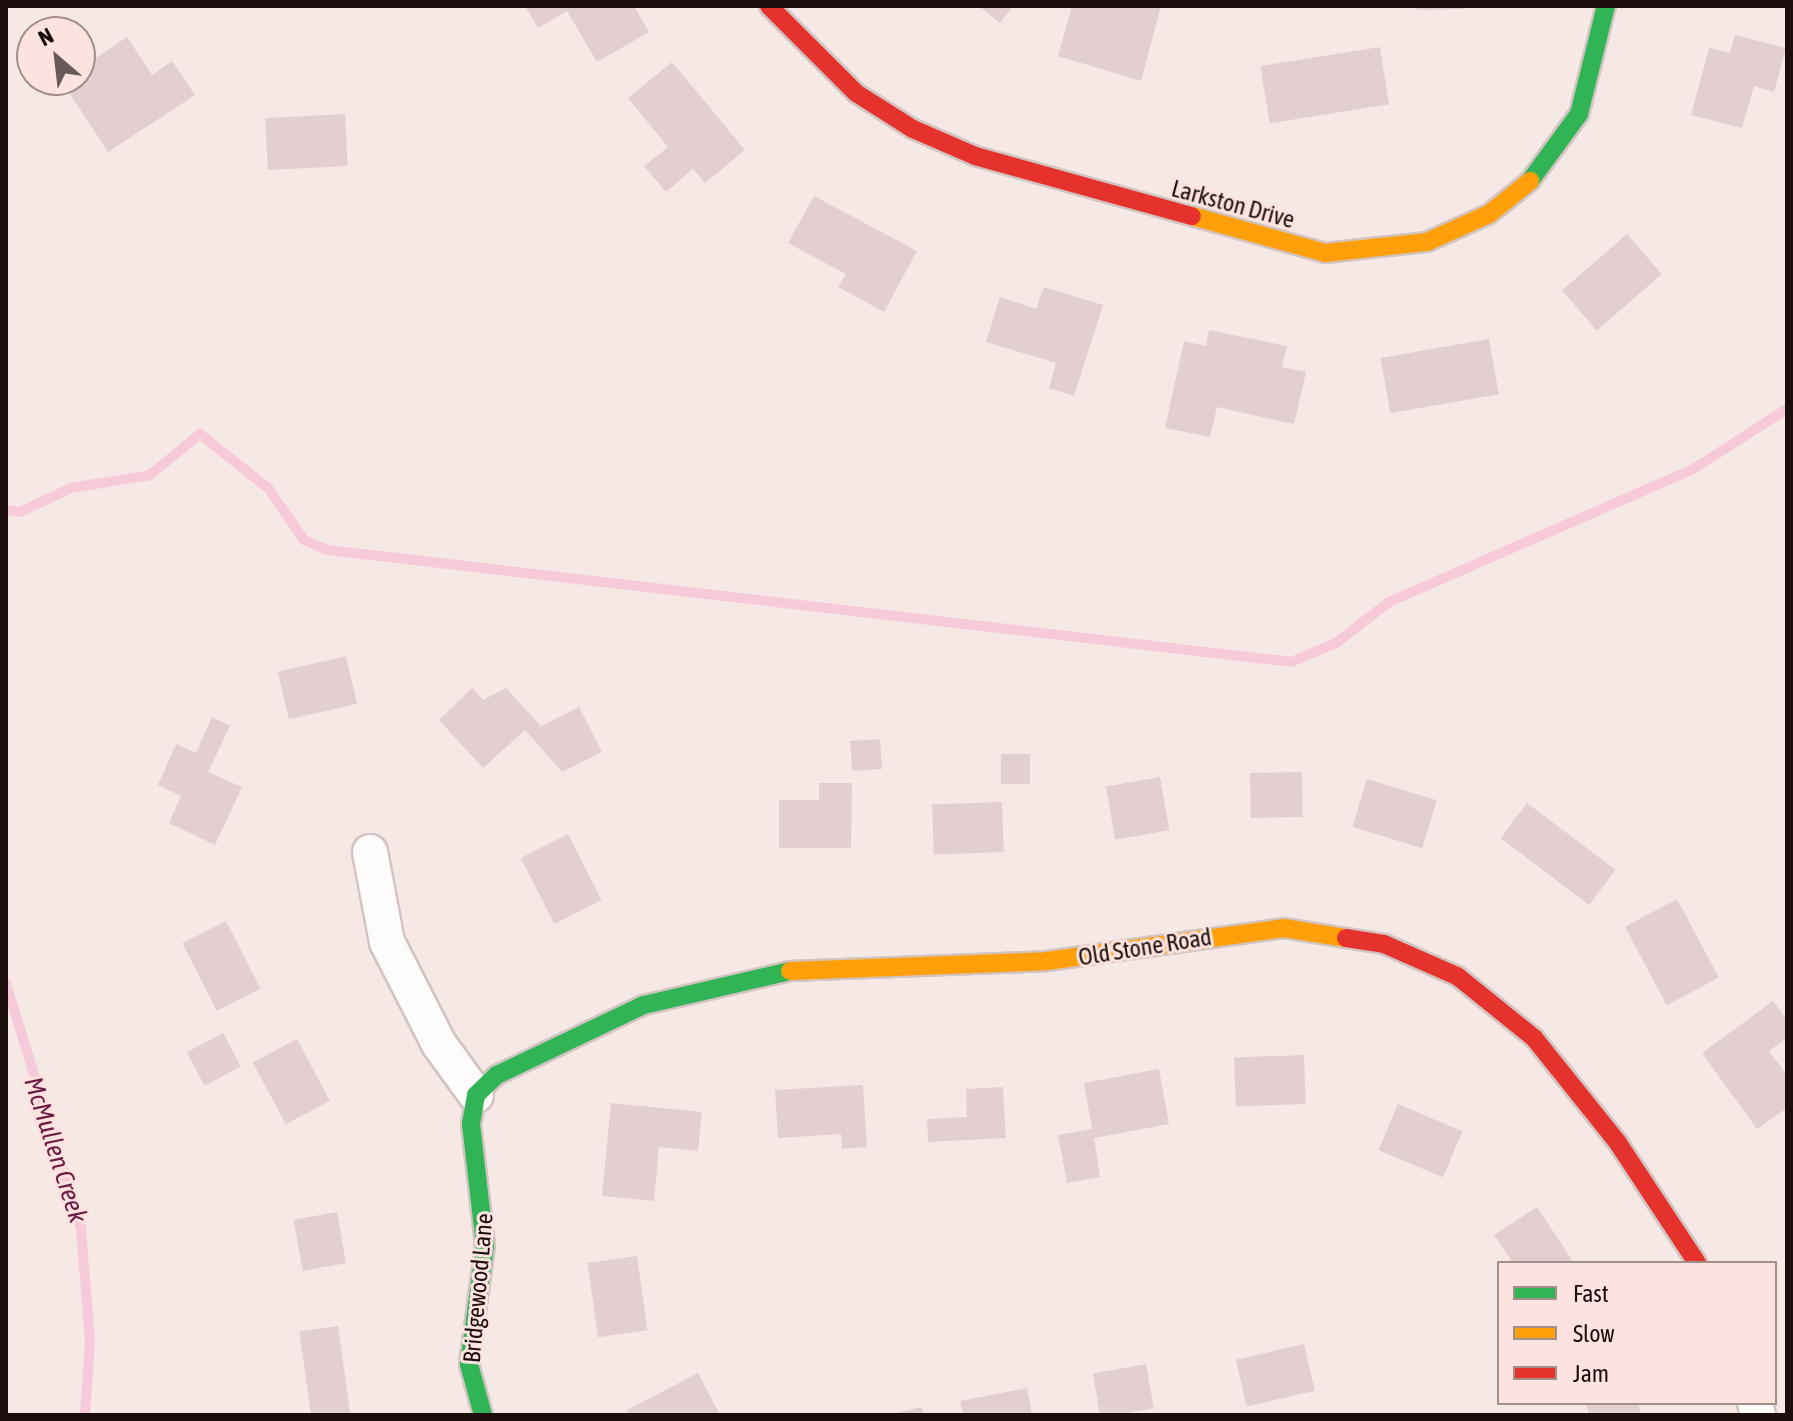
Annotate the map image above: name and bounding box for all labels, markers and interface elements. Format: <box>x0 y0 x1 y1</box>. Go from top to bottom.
north arrow <box>16 16 96 96</box>
text: N <box>34 22 58 51</box>
street label: Larkston Drive <box>1168 174 1298 234</box>
street label: Old Stone Road <box>1076 922 1214 972</box>
water label: McMullen Creek <box>17 1073 93 1227</box>
street label: Bridgewood Lane <box>457 1212 499 1364</box>
legend <box>1497 1261 1777 1405</box>
text: Fast <box>1573 1280 1609 1307</box>
text: Slow <box>1573 1320 1615 1347</box>
text: Jam <box>1573 1360 1609 1387</box>

